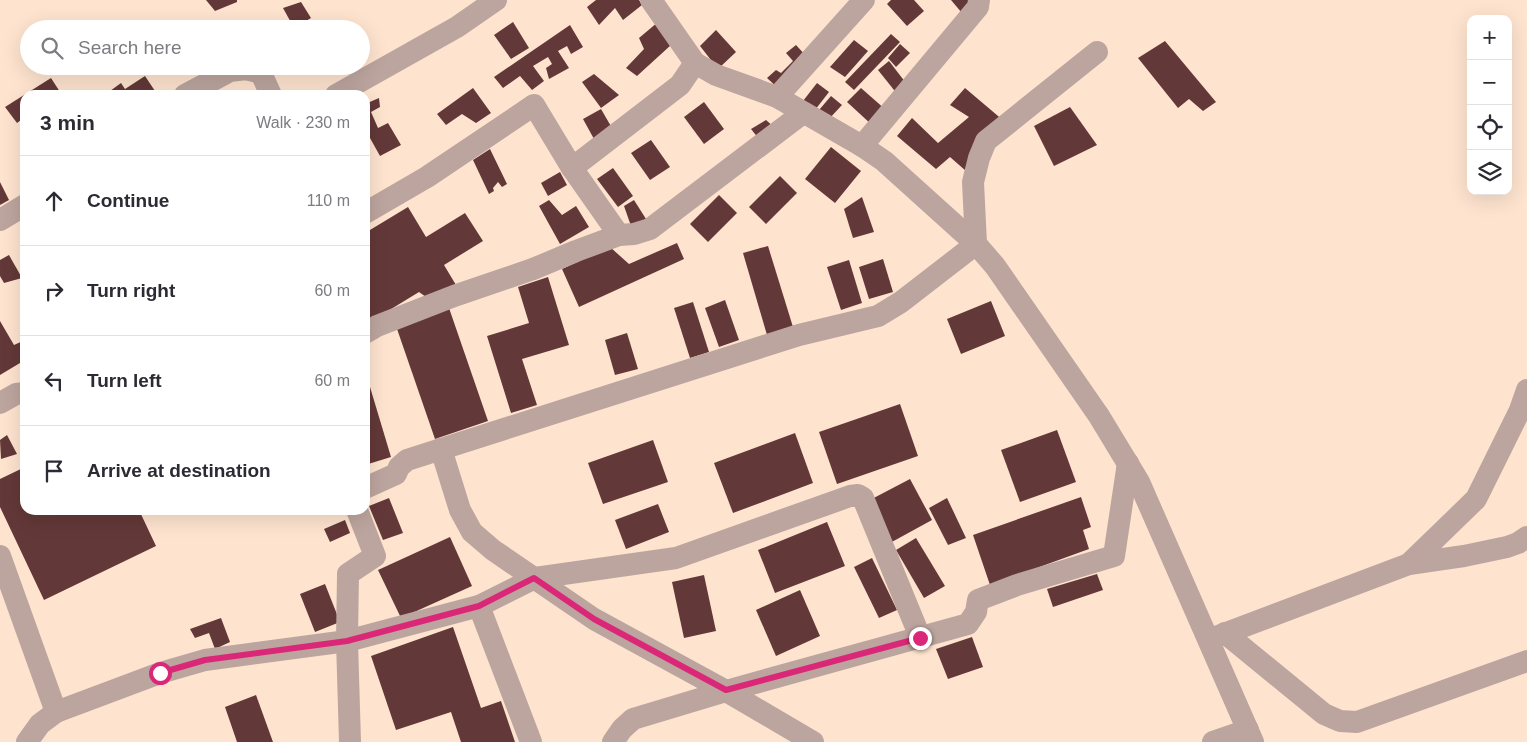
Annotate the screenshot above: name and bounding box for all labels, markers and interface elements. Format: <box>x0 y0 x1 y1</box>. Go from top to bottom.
map controls <box>1467 15 1512 195</box>
button: + <box>1467 15 1512 60</box>
search box <box>20 20 370 75</box>
icon: search <box>38 34 66 62</box>
text: Search here <box>78 37 182 58</box>
button: − <box>1467 60 1512 105</box>
button: locate <box>1467 105 1512 150</box>
text: 3 min <box>40 111 95 134</box>
text: Walk · 230 m <box>256 114 350 131</box>
button: layers <box>1467 150 1512 195</box>
icon: ahead <box>40 187 68 215</box>
text: Continue <box>87 190 169 211</box>
text: 110 m <box>307 192 350 209</box>
icon: right <box>40 277 68 305</box>
text: Turn right <box>87 280 175 301</box>
text: 60 m <box>314 282 350 299</box>
icon: left <box>40 367 68 395</box>
text: Turn left <box>87 370 162 391</box>
text: 60 m <box>314 372 350 389</box>
icon: arrive <box>40 457 68 485</box>
text: Arrive at destination <box>87 460 271 481</box>
route end <box>909 627 932 650</box>
route start <box>149 662 172 685</box>

